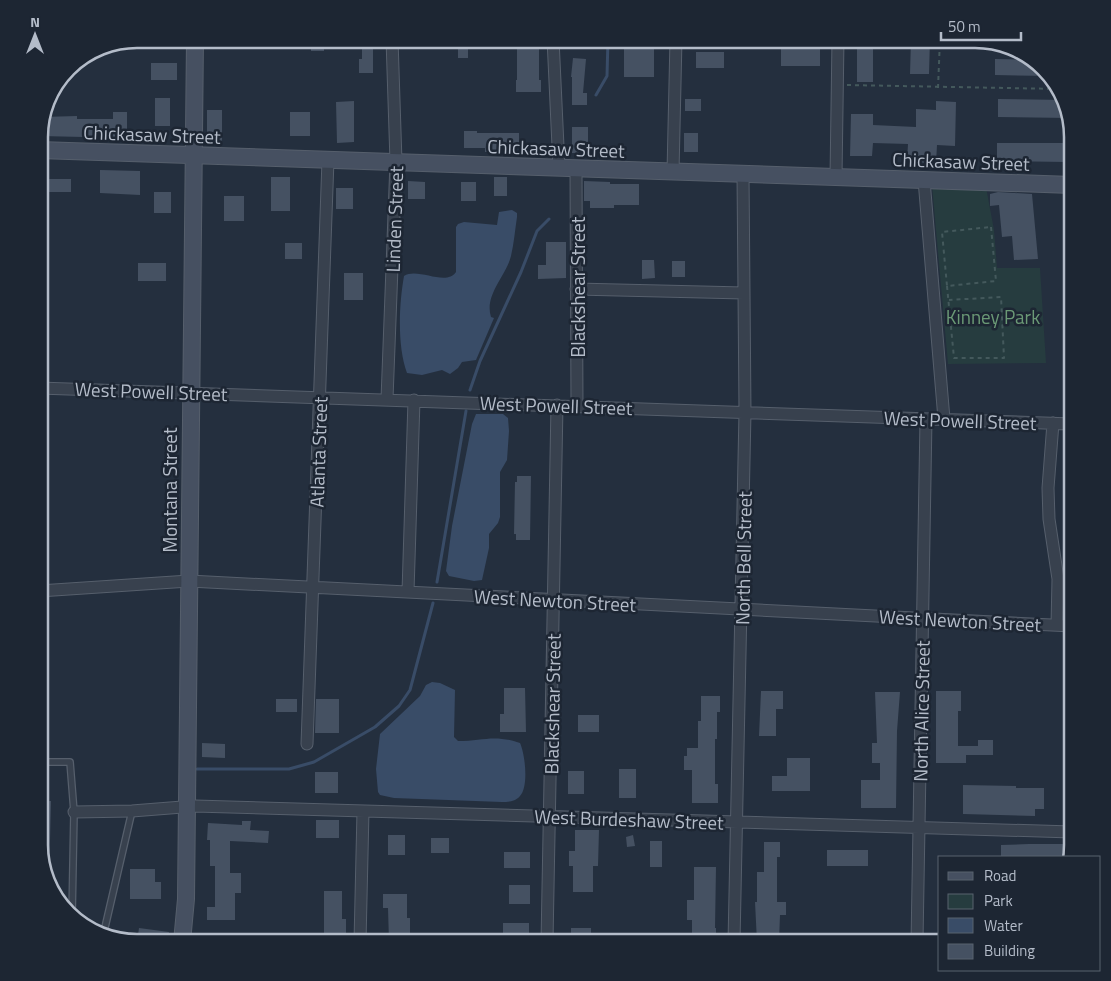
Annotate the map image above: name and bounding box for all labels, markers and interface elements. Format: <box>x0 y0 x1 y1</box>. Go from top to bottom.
north arrow <box>10 10 60 60</box>
scale bar <box>941 10 1021 42</box>
text: N <box>30 11 40 32</box>
text: 50 m <box>948 15 981 38</box>
street label: Chickasaw Street <box>83 117 222 151</box>
street label: Chickasaw Street <box>487 131 626 165</box>
street label: Chickasaw Street <box>892 144 1031 178</box>
street label: Linden Street <box>378 165 410 273</box>
street label: Blackshear Street <box>563 216 592 357</box>
park label: Kinney Park <box>946 302 1040 331</box>
street label: West Powell Street <box>74 374 228 408</box>
street label: West Powell Street <box>479 388 633 422</box>
street label: Atlanta Street <box>302 396 334 508</box>
street label: West Powell Street <box>883 403 1037 437</box>
street label: Montana Street <box>155 427 184 553</box>
street label: North Bell Street <box>727 491 759 625</box>
street label: West Newton Street <box>473 581 637 619</box>
street label: West Newton Street <box>878 601 1042 639</box>
street label: Blackshear Street <box>536 633 568 775</box>
street label: North Alice Street <box>905 640 937 782</box>
street label: West Burdeshaw Street <box>534 801 725 837</box>
legend <box>938 856 1101 971</box>
text: Road <box>984 864 1016 887</box>
text: Park <box>984 889 1013 912</box>
text: Water <box>984 914 1023 937</box>
text: Building <box>984 939 1035 962</box>

